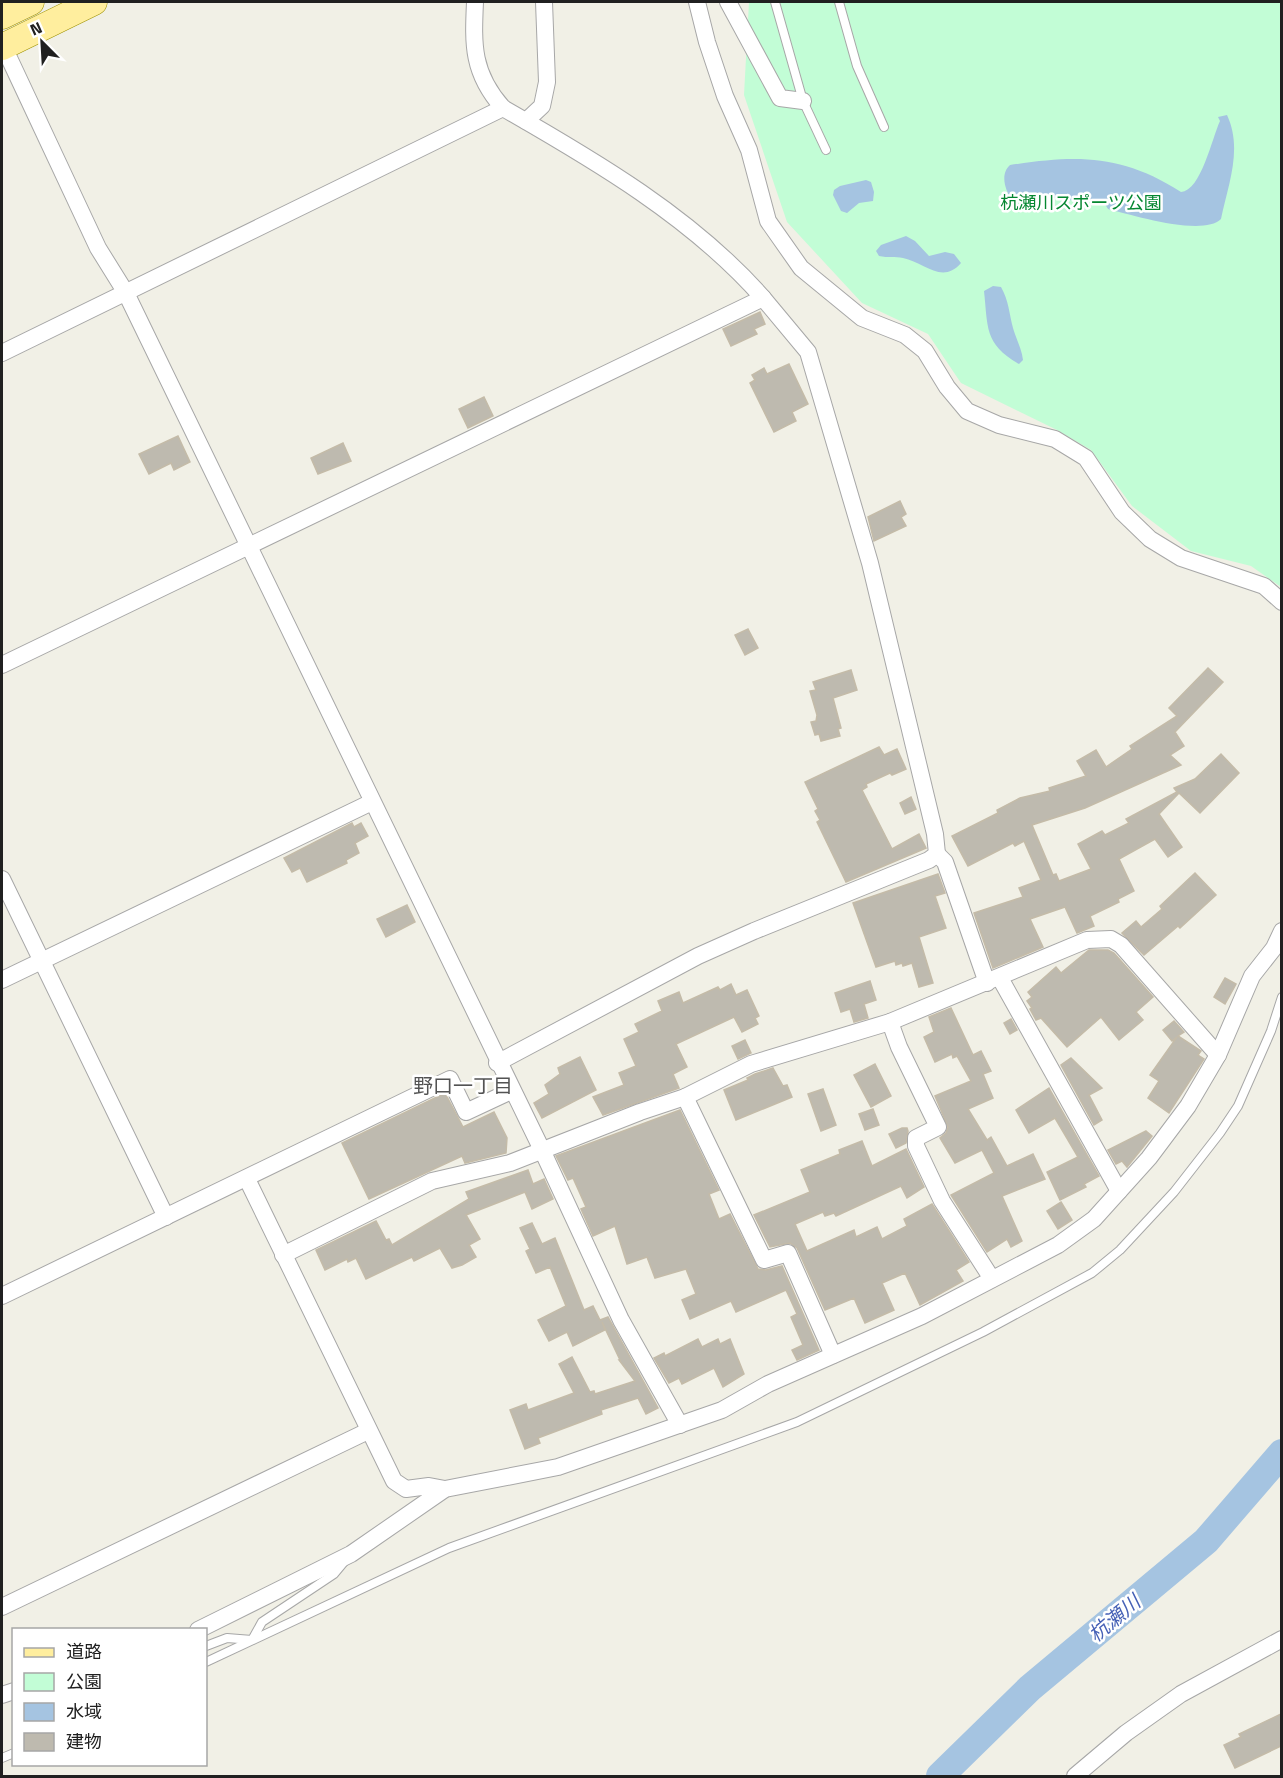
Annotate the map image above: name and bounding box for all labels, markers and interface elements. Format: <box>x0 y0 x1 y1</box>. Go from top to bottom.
north arrow <box>12 12 72 72</box>
text: N <box>26 15 46 42</box>
park label: 杭瀬川スポーツ公園 <box>1000 189 1162 216</box>
district label: 野口一丁目 <box>413 1070 513 1101</box>
water label: 杭瀬川 <box>1081 1586 1148 1649</box>
legend <box>12 1628 207 1766</box>
text: 道路 <box>66 1638 102 1665</box>
text: 公園 <box>66 1668 102 1695</box>
text: 水域 <box>66 1698 102 1725</box>
text: 建物 <box>66 1728 102 1755</box>

